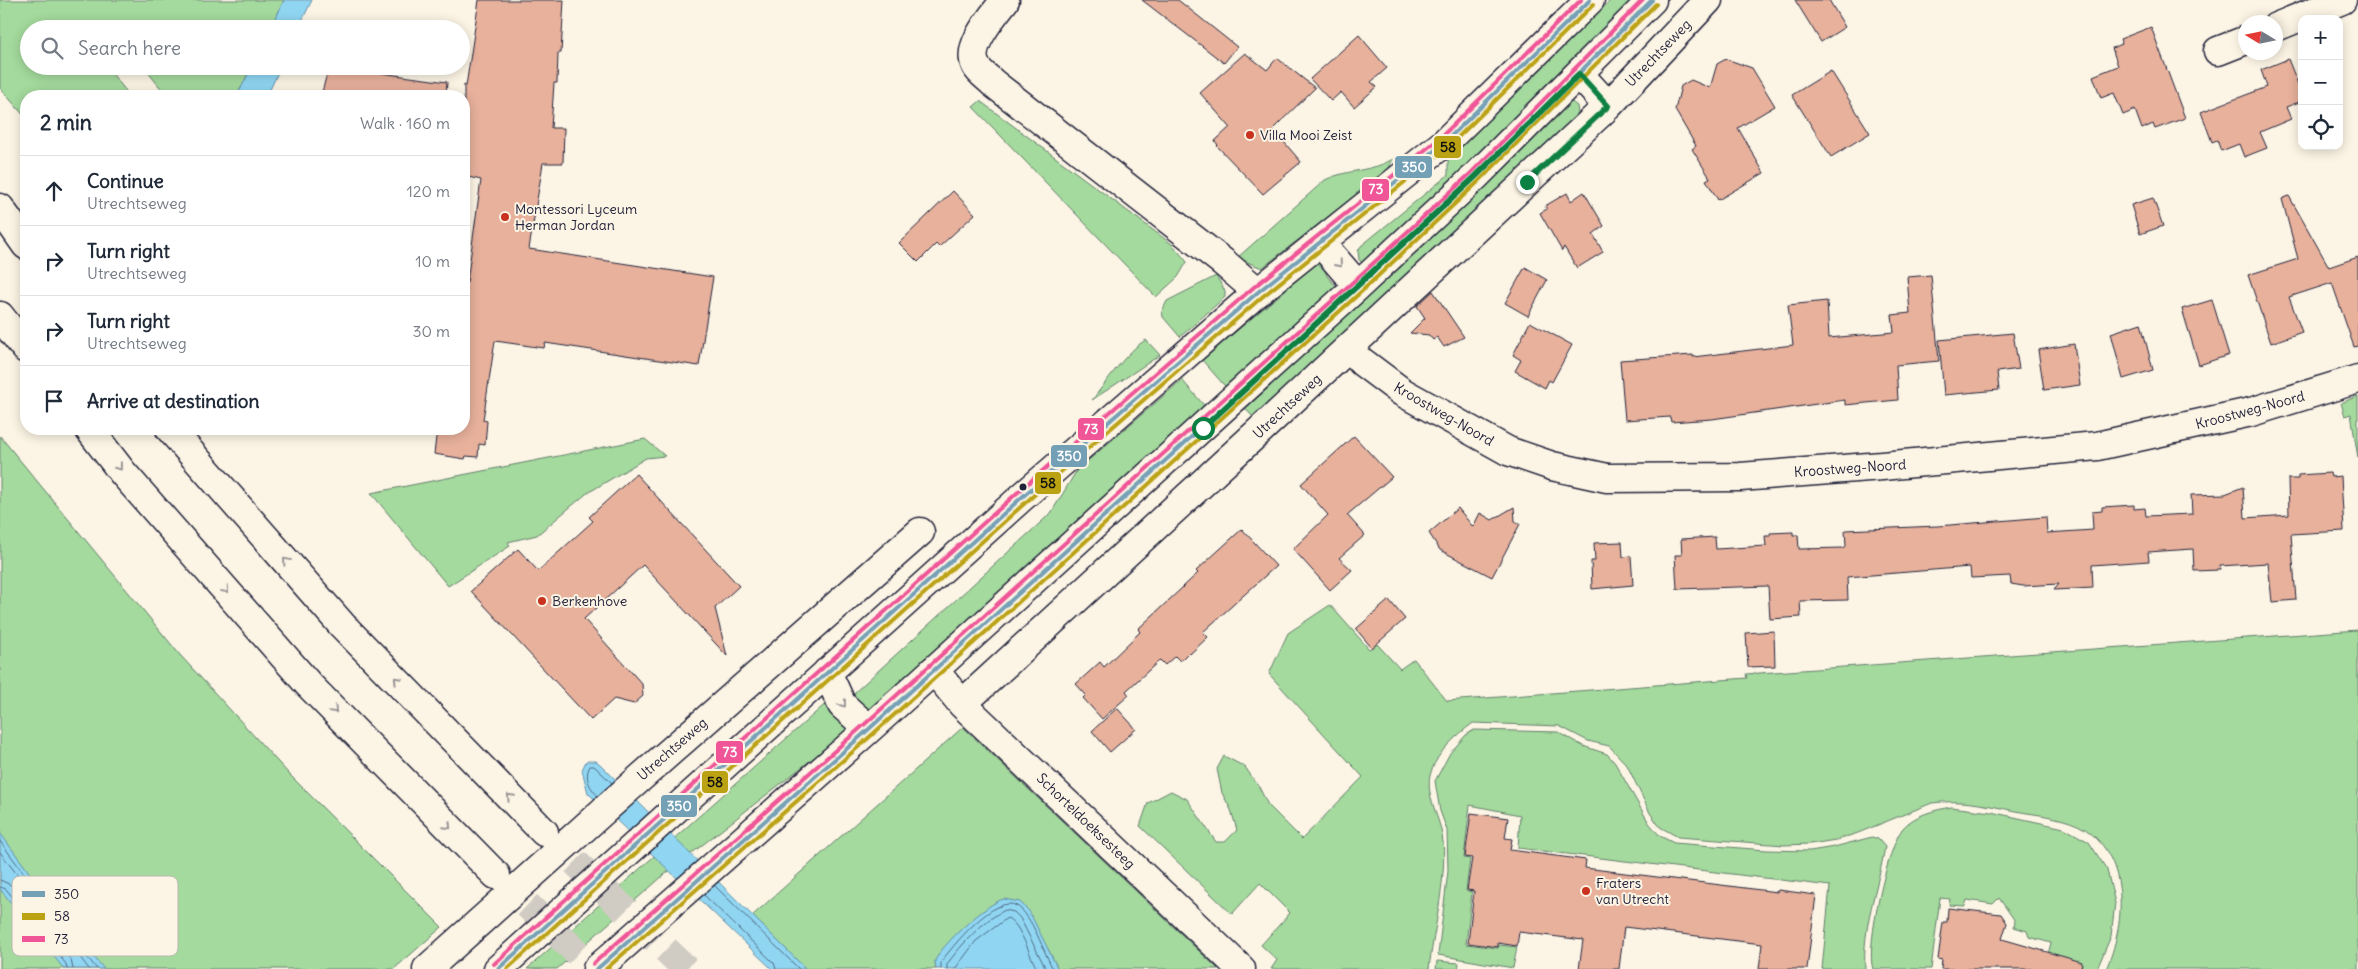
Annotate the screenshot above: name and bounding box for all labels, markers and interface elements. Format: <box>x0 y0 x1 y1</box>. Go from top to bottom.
street label: Utrechtseweg <box>1621 15 1695 91</box>
north arrow <box>2238 15 2283 60</box>
map controls <box>2298 15 2343 150</box>
button: + <box>2298 15 2343 60</box>
search box <box>20 20 470 75</box>
icon: search <box>38 34 66 62</box>
text: Search here <box>78 36 181 60</box>
button: − <box>2298 60 2343 105</box>
button: locate <box>2298 105 2343 150</box>
text: 2 min <box>40 109 92 136</box>
text: Walk · 160 m <box>360 113 450 133</box>
place label: Villa Mooi Zeist <box>1260 126 1352 144</box>
marker: Villa Mooi Zeist <box>1244 129 1256 141</box>
line badge: 58 <box>1433 135 1462 159</box>
text: 58 <box>1440 138 1456 156</box>
line badge: 350 <box>1394 155 1433 179</box>
text: 350 <box>1401 158 1427 176</box>
text: Continue <box>87 169 164 193</box>
route end <box>1516 171 1539 194</box>
icon: ahead <box>40 177 68 205</box>
line badge: 73 <box>1361 178 1390 202</box>
text: 73 <box>1369 180 1383 198</box>
text: 120 m <box>407 181 450 201</box>
text: Utrechtseweg <box>87 193 187 213</box>
place label: Montessori Lyceum Herman Jordan <box>515 200 637 234</box>
marker: Montessori Lyceum Herman Jordan <box>499 211 511 223</box>
text: Turn right <box>87 239 170 263</box>
icon: right <box>40 247 68 275</box>
text: 10 m <box>415 251 450 271</box>
one-way arrow <box>1333 258 1342 267</box>
text: Utrechtseweg <box>87 263 187 283</box>
text: Turn right <box>87 309 170 333</box>
icon: right <box>40 317 68 345</box>
text: 30 m <box>413 321 450 341</box>
text: Utrechtseweg <box>87 333 187 353</box>
street label: Utrechtseweg <box>1249 370 1325 442</box>
street label: Kroostweg-Noord <box>1391 378 1497 450</box>
icon: arrive <box>40 387 68 415</box>
street label: Kroostweg-Noord <box>2193 387 2307 433</box>
text: Arrive at destination <box>87 389 260 413</box>
line badge: 73 <box>1077 417 1105 441</box>
route start <box>1192 417 1215 440</box>
text: 73 <box>1084 420 1098 438</box>
line badge: 350 <box>1050 444 1088 468</box>
text: 350 <box>1056 447 1082 465</box>
street label: Kroostweg-Noord <box>1793 455 1907 481</box>
one-way arrow <box>113 461 121 470</box>
line badge: 58 <box>1034 471 1062 495</box>
text: 58 <box>1040 474 1056 492</box>
unlabelled marker <box>1018 482 1028 492</box>
one-way arrow <box>283 558 292 567</box>
one-way arrow <box>220 584 229 593</box>
place label: Berkenhove <box>552 592 627 610</box>
marker: Berkenhove <box>536 595 548 607</box>
one-way arrow <box>393 677 402 686</box>
one-way arrow <box>837 698 846 708</box>
one-way arrow <box>328 705 337 714</box>
street label: Utrechtseweg <box>633 714 711 784</box>
line badge: 73 <box>715 740 744 764</box>
text: 73 <box>723 743 737 761</box>
street label: Schorteldoeksesteeg <box>1033 769 1139 873</box>
line badge: 58 <box>701 770 729 794</box>
text: 58 <box>707 773 723 791</box>
one-way arrow <box>507 793 516 802</box>
line badge: 350 <box>660 794 698 818</box>
text: 350 <box>666 797 692 815</box>
one-way arrow <box>442 821 451 830</box>
place label: Fraters van Utrecht <box>1596 874 1669 908</box>
legend <box>12 876 178 956</box>
text: 350 <box>54 885 79 903</box>
marker: Fraters van Utrecht <box>1580 885 1592 897</box>
text: 58 <box>54 907 70 925</box>
text: 73 <box>54 930 69 948</box>

